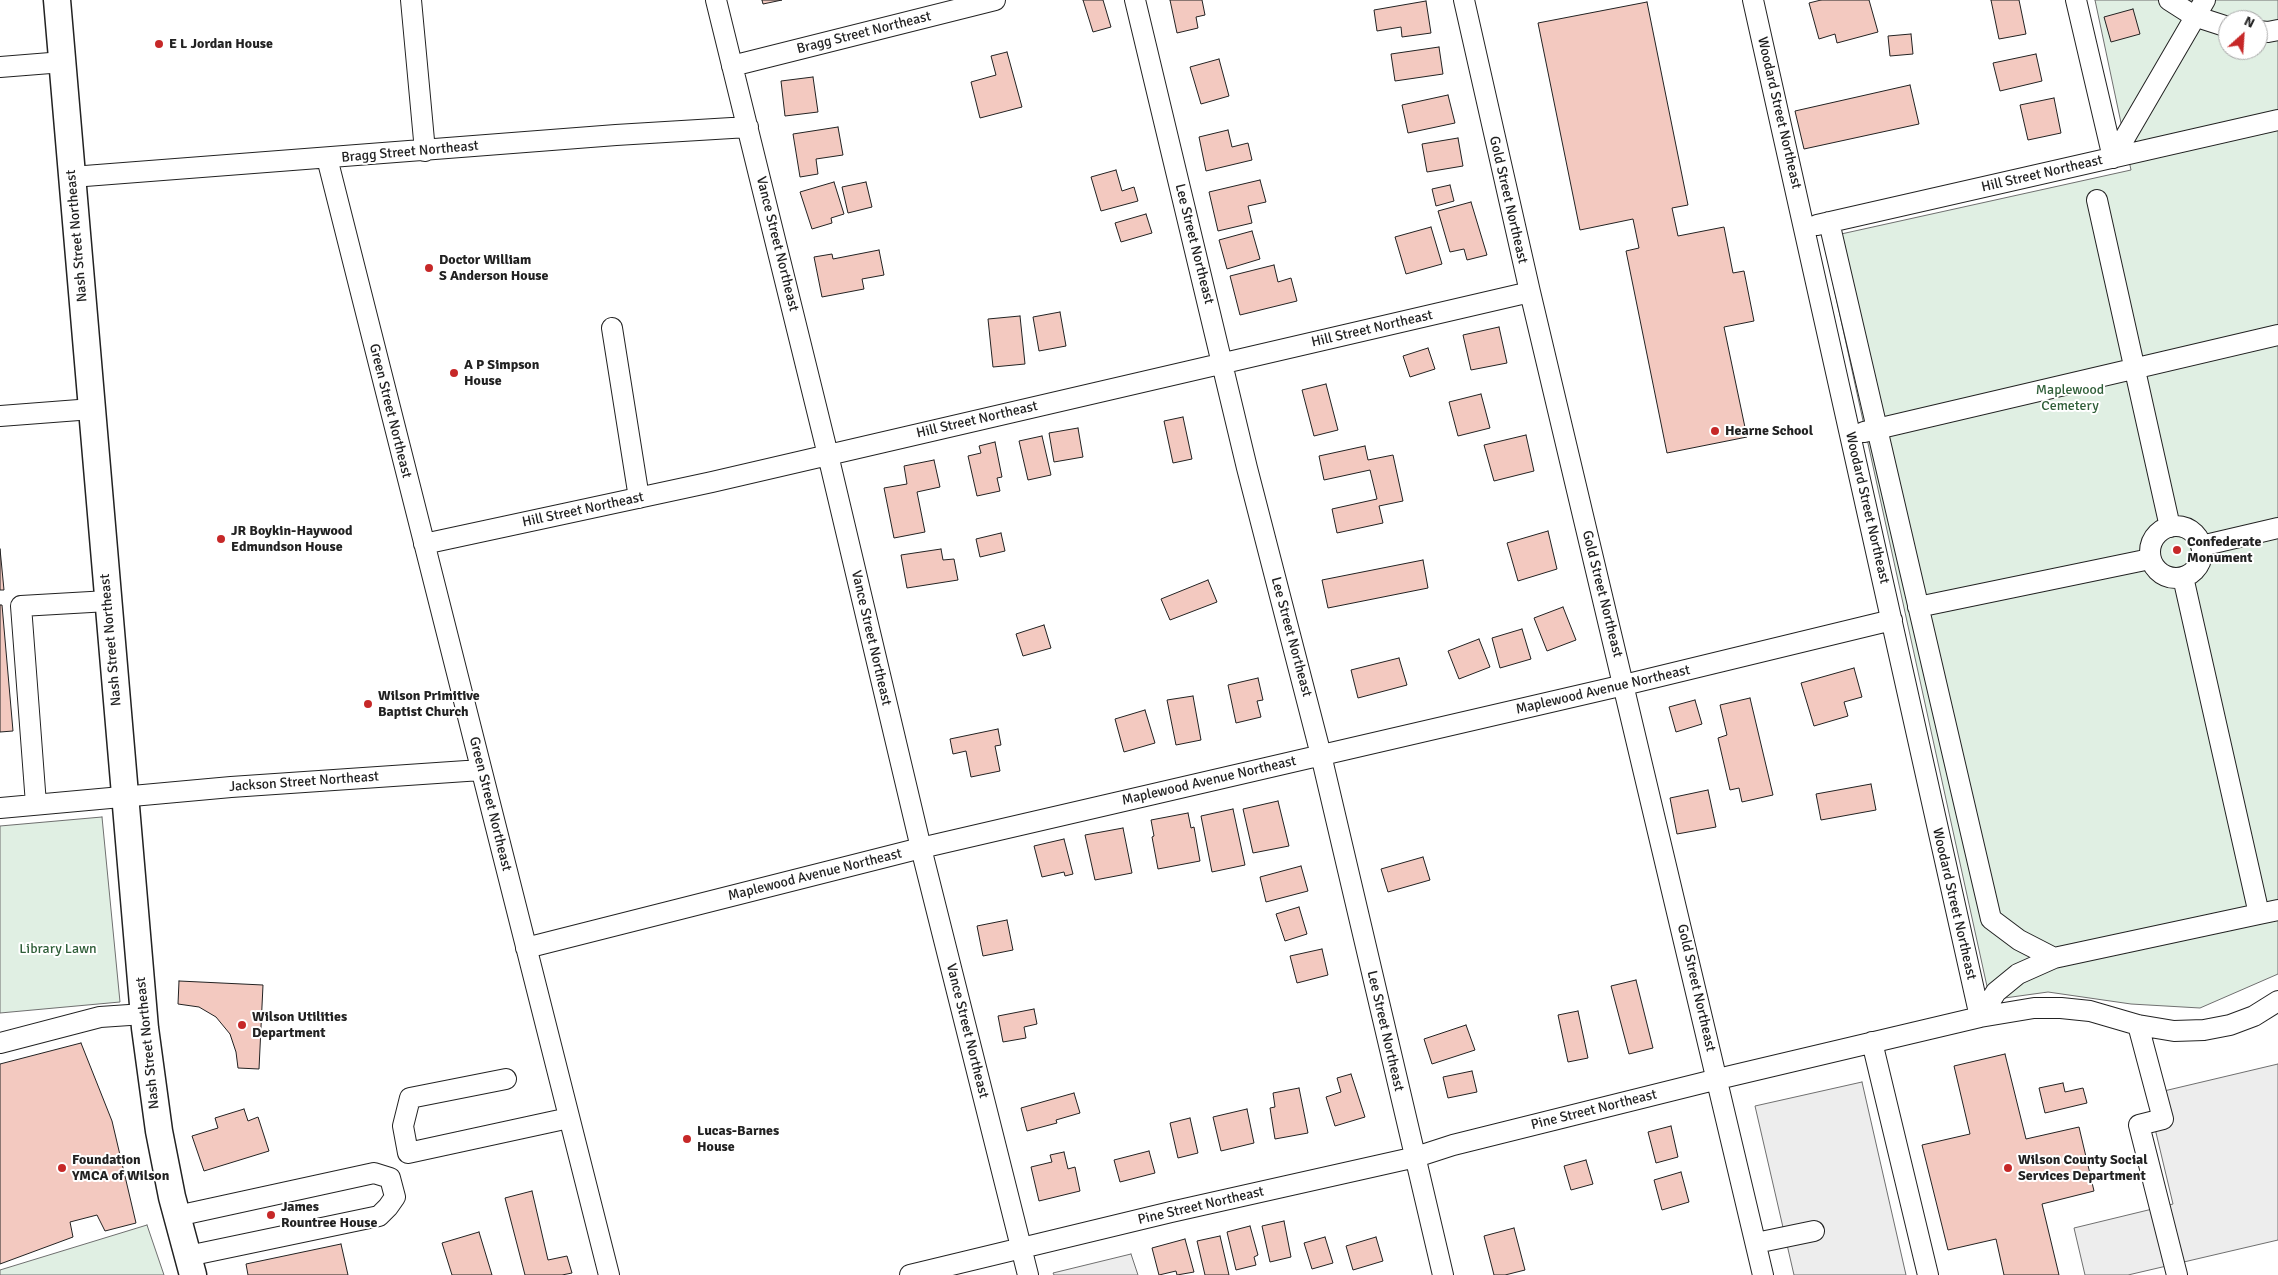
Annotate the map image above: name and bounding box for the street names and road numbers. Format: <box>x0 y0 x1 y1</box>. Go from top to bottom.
street label: Bragg Street Northeast <box>795 8 933 58</box>
street label: Woodard Street Northeast <box>1753 35 1805 191</box>
street label: Gold Street Northeast <box>1485 135 1531 265</box>
street label: Bragg Street Northeast <box>341 138 479 166</box>
street label: Hill Street Northeast <box>1980 152 2104 196</box>
street label: Nash Street Northeast <box>63 169 91 303</box>
street label: Vance Street Northeast <box>752 175 802 313</box>
street label: Lee Street Northeast <box>1171 182 1217 306</box>
street label: Hill Street Northeast <box>1310 307 1434 351</box>
street label: Green Street Northeast <box>365 342 415 480</box>
street label: Hill Street Northeast <box>915 398 1039 442</box>
street label: Woodard Street Northeast <box>1841 430 1893 586</box>
street label: Hill Street Northeast <box>521 489 645 531</box>
street label: Gold Street Northeast <box>1578 529 1626 659</box>
street label: Vance Street Northeast <box>847 569 895 707</box>
street label: Nash Street Northeast <box>97 573 125 707</box>
street label: Lee Street Northeast <box>1267 575 1315 699</box>
street label: Maplewood Avenue Northeast <box>1514 662 1692 718</box>
street label: Green Street Northeast <box>465 735 515 873</box>
street label: Maplewood Avenue Northeast <box>1120 753 1298 809</box>
street label: Jackson Street Northeast <box>229 768 379 796</box>
street label: Woodard Street Northeast <box>1928 826 1980 982</box>
street label: Maplewood Avenue Northeast <box>726 845 904 905</box>
street label: Gold Street Northeast <box>1673 923 1719 1053</box>
street label: Vance Street Northeast <box>942 962 992 1100</box>
street label: Lee Street Northeast <box>1363 969 1407 1093</box>
street label: Nash Street Northeast <box>133 976 163 1110</box>
street label: Pine Street Northeast <box>1529 1086 1659 1134</box>
street label: Pine Street Northeast <box>1136 1183 1266 1229</box>

